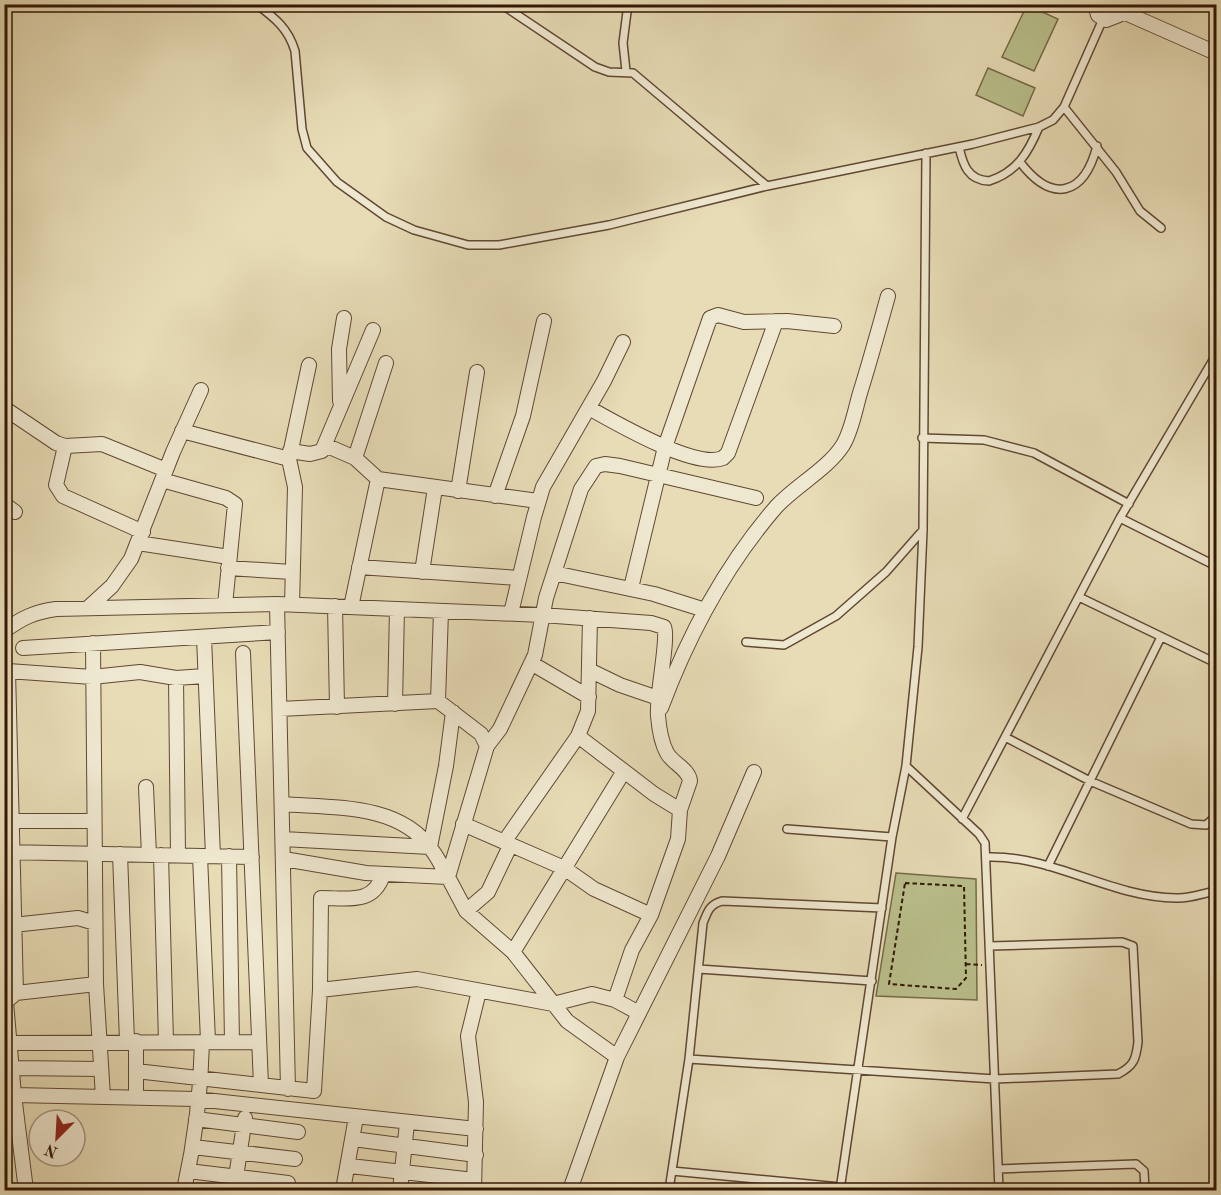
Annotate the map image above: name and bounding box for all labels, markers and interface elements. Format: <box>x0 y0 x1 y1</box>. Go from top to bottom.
north arrow <box>27 1108 87 1168</box>
text: N <box>42 1140 61 1160</box>

